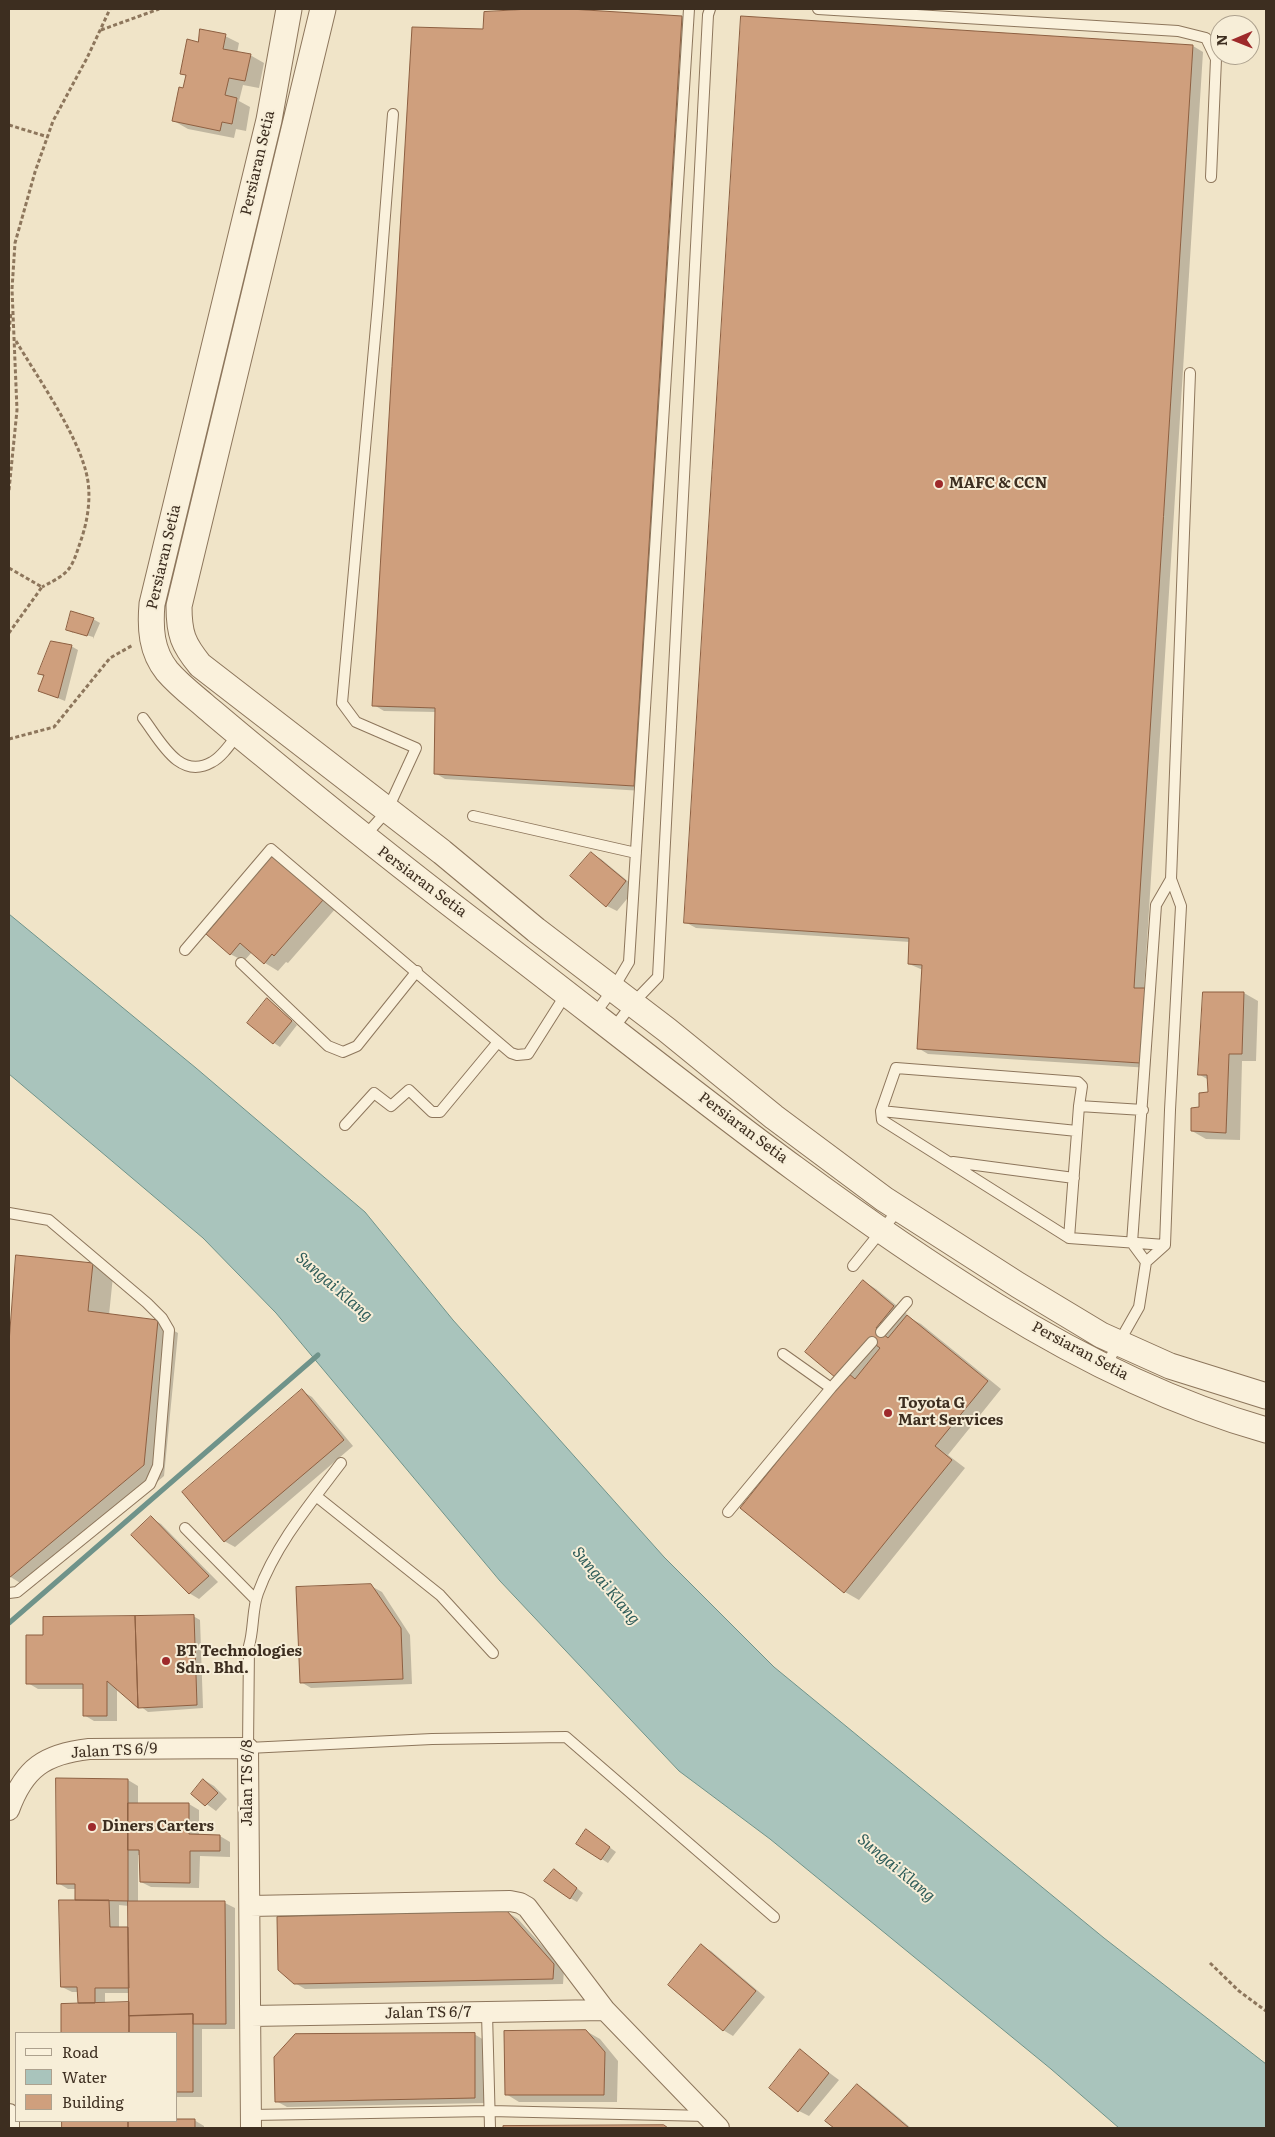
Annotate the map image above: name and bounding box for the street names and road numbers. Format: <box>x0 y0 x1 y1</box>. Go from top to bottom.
street label: Persiaran Setia <box>237 109 279 217</box>
street label: Persiaran Setia <box>143 503 185 611</box>
street label: Persiaran Setia <box>374 843 470 921</box>
street label: Persiaran Setia <box>695 1089 791 1167</box>
street label: Persiaran Setia <box>1028 1318 1132 1384</box>
street label: Jalan TS 6/8 <box>239 1739 257 1827</box>
street label: Jalan TS 6/9 <box>70 1740 158 1762</box>
street label: Jalan TS 6/7 <box>385 2003 471 2023</box>

